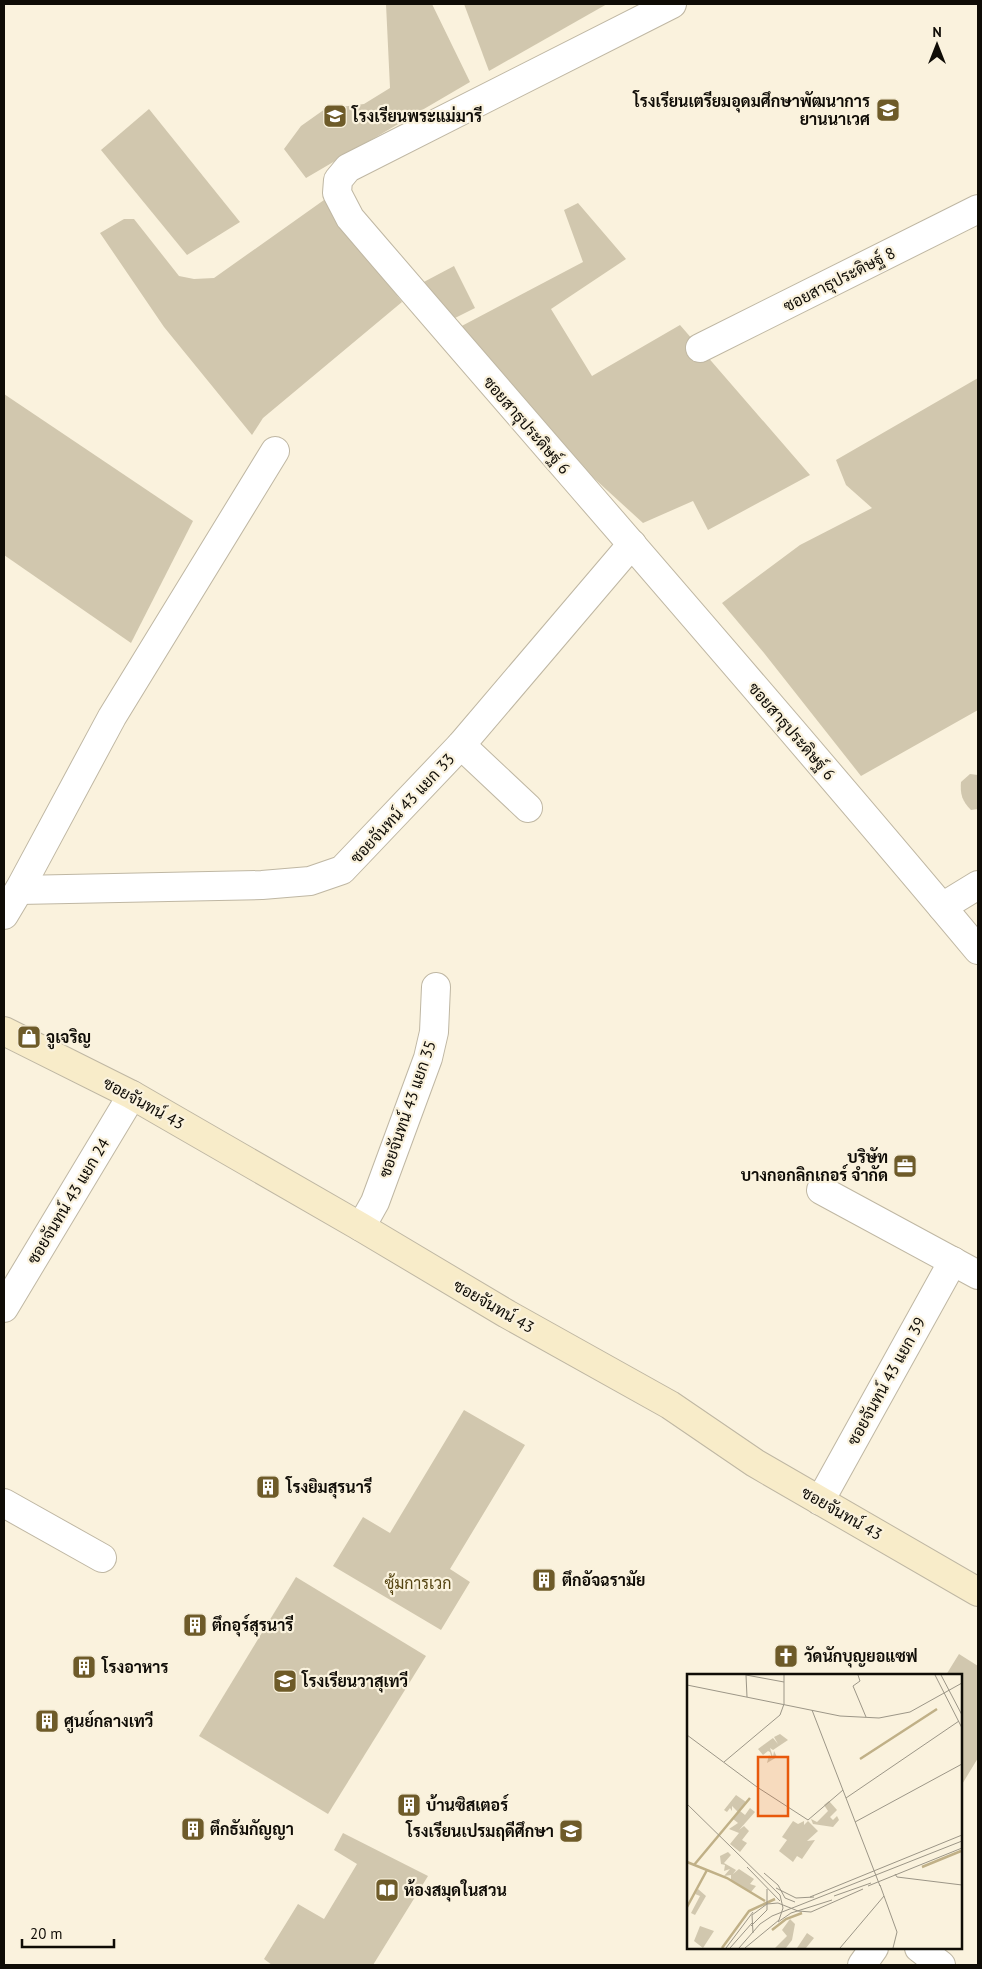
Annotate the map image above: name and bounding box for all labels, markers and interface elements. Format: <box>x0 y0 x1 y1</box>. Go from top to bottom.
north arrow <box>912 20 962 70</box>
text: N <box>932 23 942 41</box>
place label: โรงเรียนเตรียมอุดมศึกษาพัฒนาการ ยานนาเวศ <box>632 90 870 129</box>
school or university icon: โรงเรียนเตรียมอุดมศึกษาพัฒนาการ ยานนาเวศ <box>875 97 901 123</box>
school or university icon: โรงเรียนพระแม่มารี <box>322 103 348 129</box>
place label: โรงเรียนพระแม่มารี <box>351 105 483 126</box>
street label: ซอยสาธุประดิษฐ์ 8 <box>779 240 899 318</box>
street label: ซอยสาธุประดิษฐ์ 6 <box>478 371 576 479</box>
street label: ซอยสาธุประดิษฐ์ 6 <box>743 677 841 785</box>
street label: ซอยจันทน์ 43 แยก 33 <box>344 747 458 867</box>
shop icon: จูเจริญ <box>16 1024 42 1050</box>
place label: จูเจริญ <box>46 1027 91 1050</box>
street label: ซอยจันทน์ 43 แยก 35 <box>372 1037 440 1180</box>
street label: ซอยจันทน์ 43 <box>100 1071 189 1134</box>
street label: ซอยจันทน์ 43 แยก 24 <box>21 1133 114 1268</box>
place label: บริษัท บางกอกลิกเกอร์ จำกัด <box>741 1147 888 1185</box>
office icon: บริษัท บางกอกลิกเกอร์ จำกัด <box>892 1153 918 1179</box>
street label: ซอยจันทน์ 43 <box>450 1273 539 1337</box>
street label: ซอยจันทน์ 43 แยก 39 <box>841 1312 930 1449</box>
building icon: โรงยิมสุรนารี <box>255 1474 281 1500</box>
place label: โรงยิมสุรนารี <box>285 1476 372 1499</box>
street label: ซอยจันทน์ 43 <box>798 1480 887 1544</box>
building icon: ตึกอัจฉรามัย <box>531 1567 557 1593</box>
place label: ตึกอัจฉรามัย <box>562 1570 645 1590</box>
park label: ซุ้มการเวก <box>385 1573 451 1595</box>
building icon: ตึกอุร์สุรนารี <box>182 1612 208 1638</box>
place label: ตึกอุร์สุรนารี <box>212 1614 294 1637</box>
church icon: วัดนักบุญยอแซฟ <box>773 1643 799 1669</box>
place label: วัดนักบุญยอแซฟ <box>804 1646 918 1668</box>
building icon: โรงอาหาร <box>71 1654 97 1680</box>
place label: โรงอาหาร <box>101 1656 168 1677</box>
school or university icon: โรงเรียนวาสุเทวี <box>272 1668 298 1694</box>
place label: โรงเรียนวาสุเทวี <box>301 1670 408 1693</box>
inset map <box>687 1674 962 1949</box>
building icon: ศูนย์กลางเทวี <box>34 1708 60 1734</box>
place label: ศูนย์กลางเทวี <box>64 1710 154 1734</box>
building icon: บ้านซิสเตอร์ <box>396 1792 422 1818</box>
place label: บ้านซิสเตอร์ <box>426 1794 509 1815</box>
building icon: ตึกธัมกัญญา <box>180 1816 206 1842</box>
school or university icon: โรงเรียนเปรมฤดีศึกษา <box>558 1818 584 1844</box>
place label: ตึกธัมกัญญา <box>210 1819 294 1840</box>
place label: โรงเรียนเปรมฤดีศึกษา <box>405 1820 554 1841</box>
library icon: ห้องสมุดในสวน <box>374 1877 400 1903</box>
place label: ห้องสมุดในสวน <box>404 1879 507 1902</box>
scale bar <box>22 1916 115 1948</box>
text: 20 m <box>30 1924 63 1943</box>

